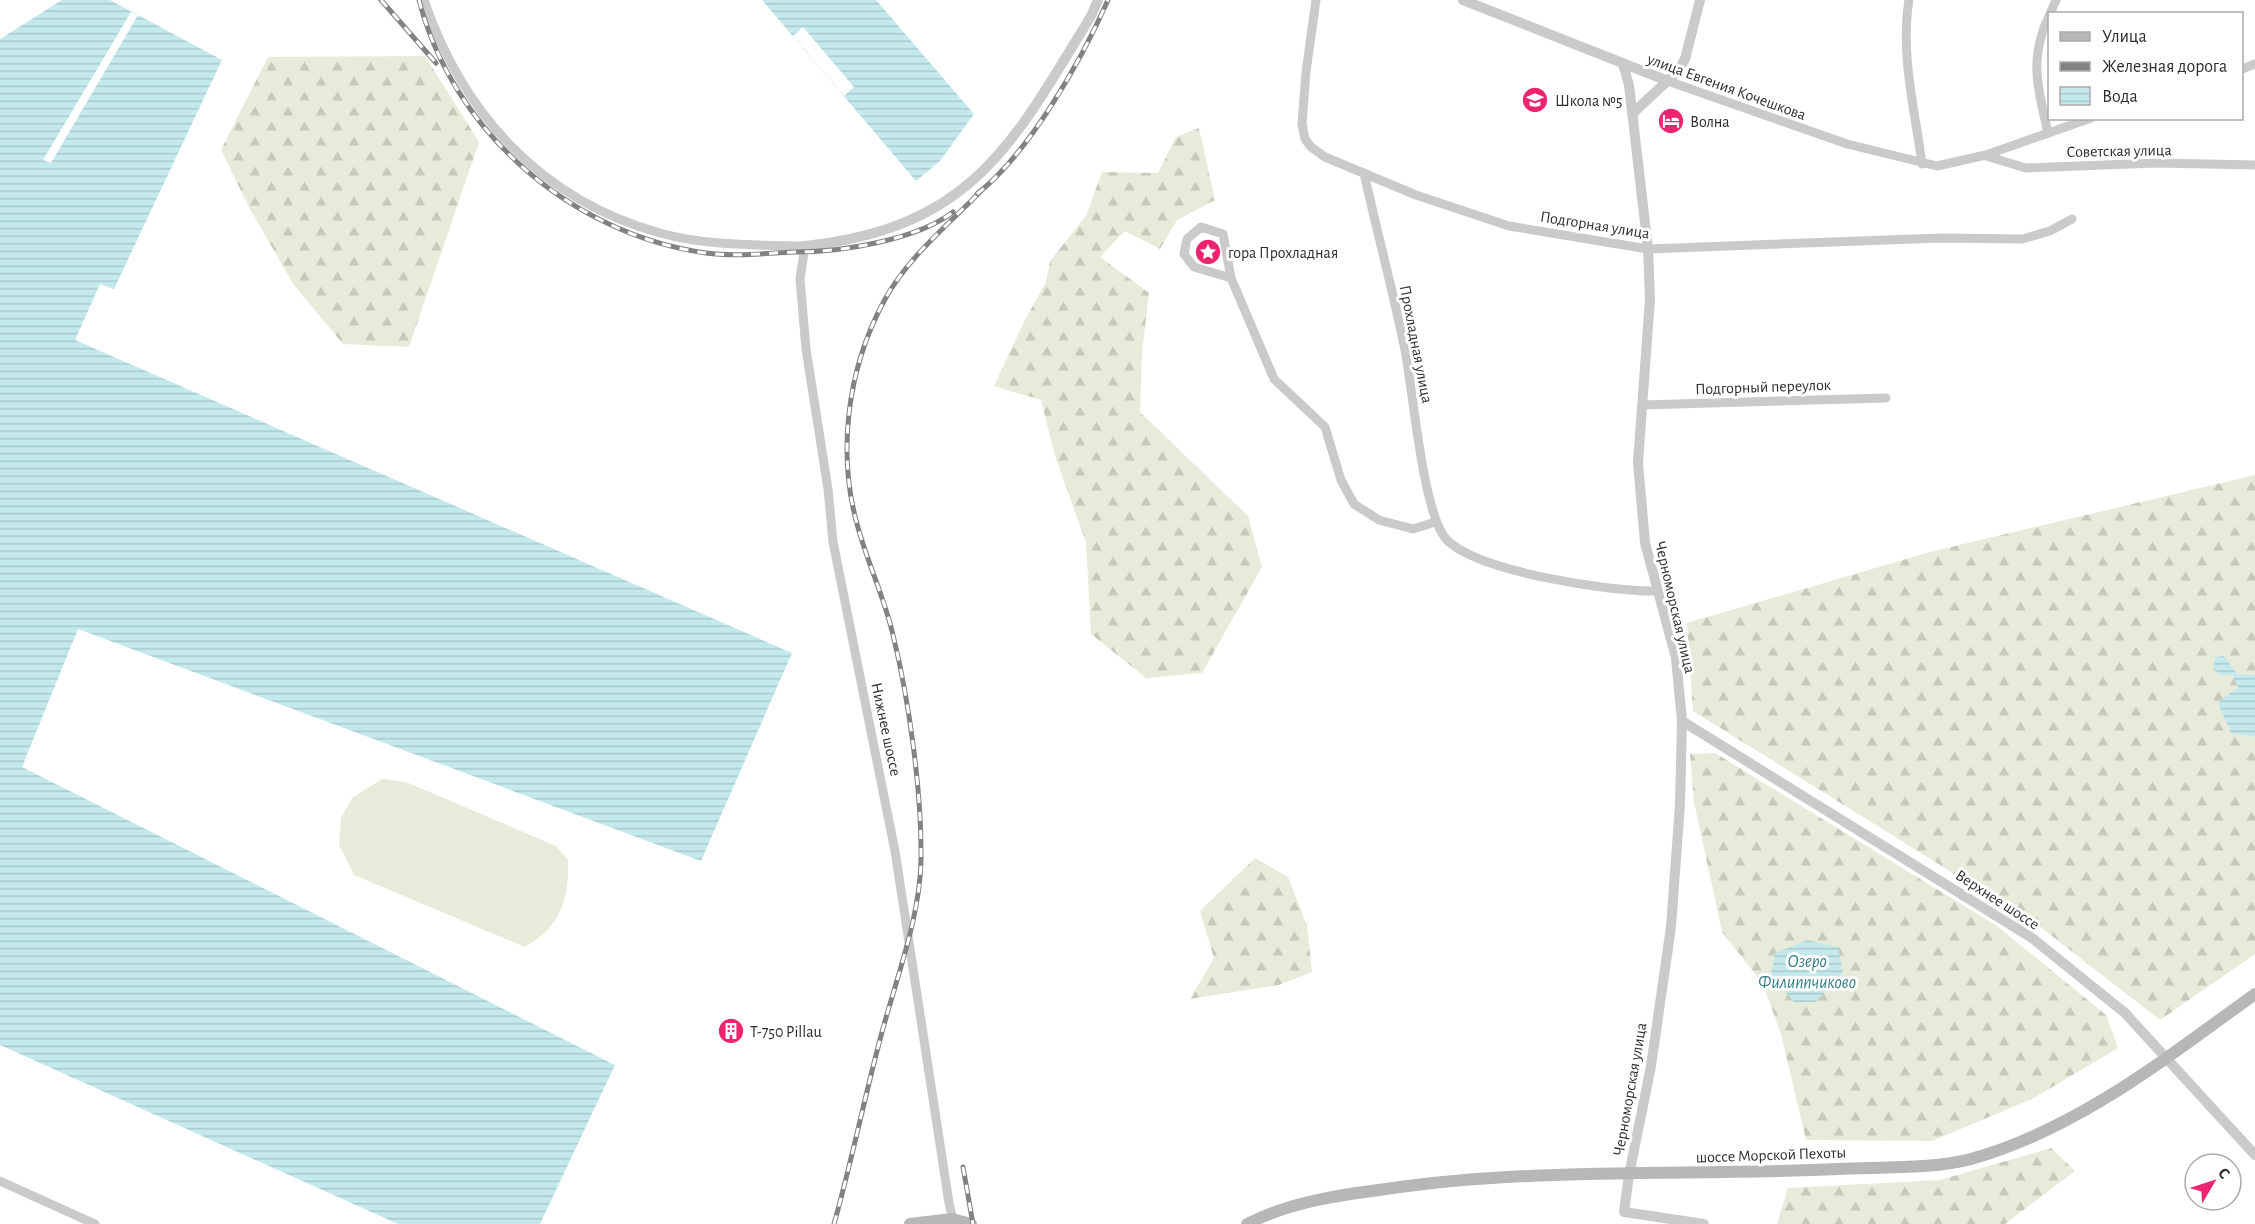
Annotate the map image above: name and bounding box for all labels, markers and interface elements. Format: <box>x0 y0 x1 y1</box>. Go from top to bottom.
legend <box>2048 12 2243 120</box>
text: Улица <box>2102 28 2147 46</box>
street label: улица Евгения Кочешкова <box>1644 50 1808 124</box>
text: Железная дорога <box>2102 58 2227 76</box>
school or university icon: Школа №5 <box>1520 85 1550 115</box>
text: Вода <box>2102 88 2138 106</box>
place label: Школа №5 <box>1555 93 1623 109</box>
hotel icon: Волна <box>1656 106 1686 136</box>
place label: Волна <box>1690 114 1730 130</box>
street label: Советская улица <box>2066 142 2172 161</box>
street label: Подгорная улица <box>1539 208 1651 243</box>
place icon: гора Прохладная <box>1193 237 1223 267</box>
place label: гора Прохладная <box>1228 245 1338 261</box>
street label: Прохладная улица <box>1396 284 1435 405</box>
street label: Подгорный переулок <box>1695 377 1832 398</box>
street label: Черноморская улица <box>1651 540 1698 675</box>
street label: Нижнее шоссе <box>868 681 904 777</box>
street label: Верхнее шоссе <box>1953 867 2042 933</box>
water label: Озеро Филиппчиково <box>1758 953 1856 992</box>
building icon: T-750 Pillau <box>716 1016 746 1046</box>
street label: Черноморская улица <box>1610 1021 1651 1157</box>
place label: T-750 Pillau <box>750 1024 822 1040</box>
street label: шоссе Морской Пехоты <box>1696 1144 1846 1166</box>
north arrow <box>2183 1152 2243 1212</box>
text: С <box>2215 1165 2233 1182</box>

